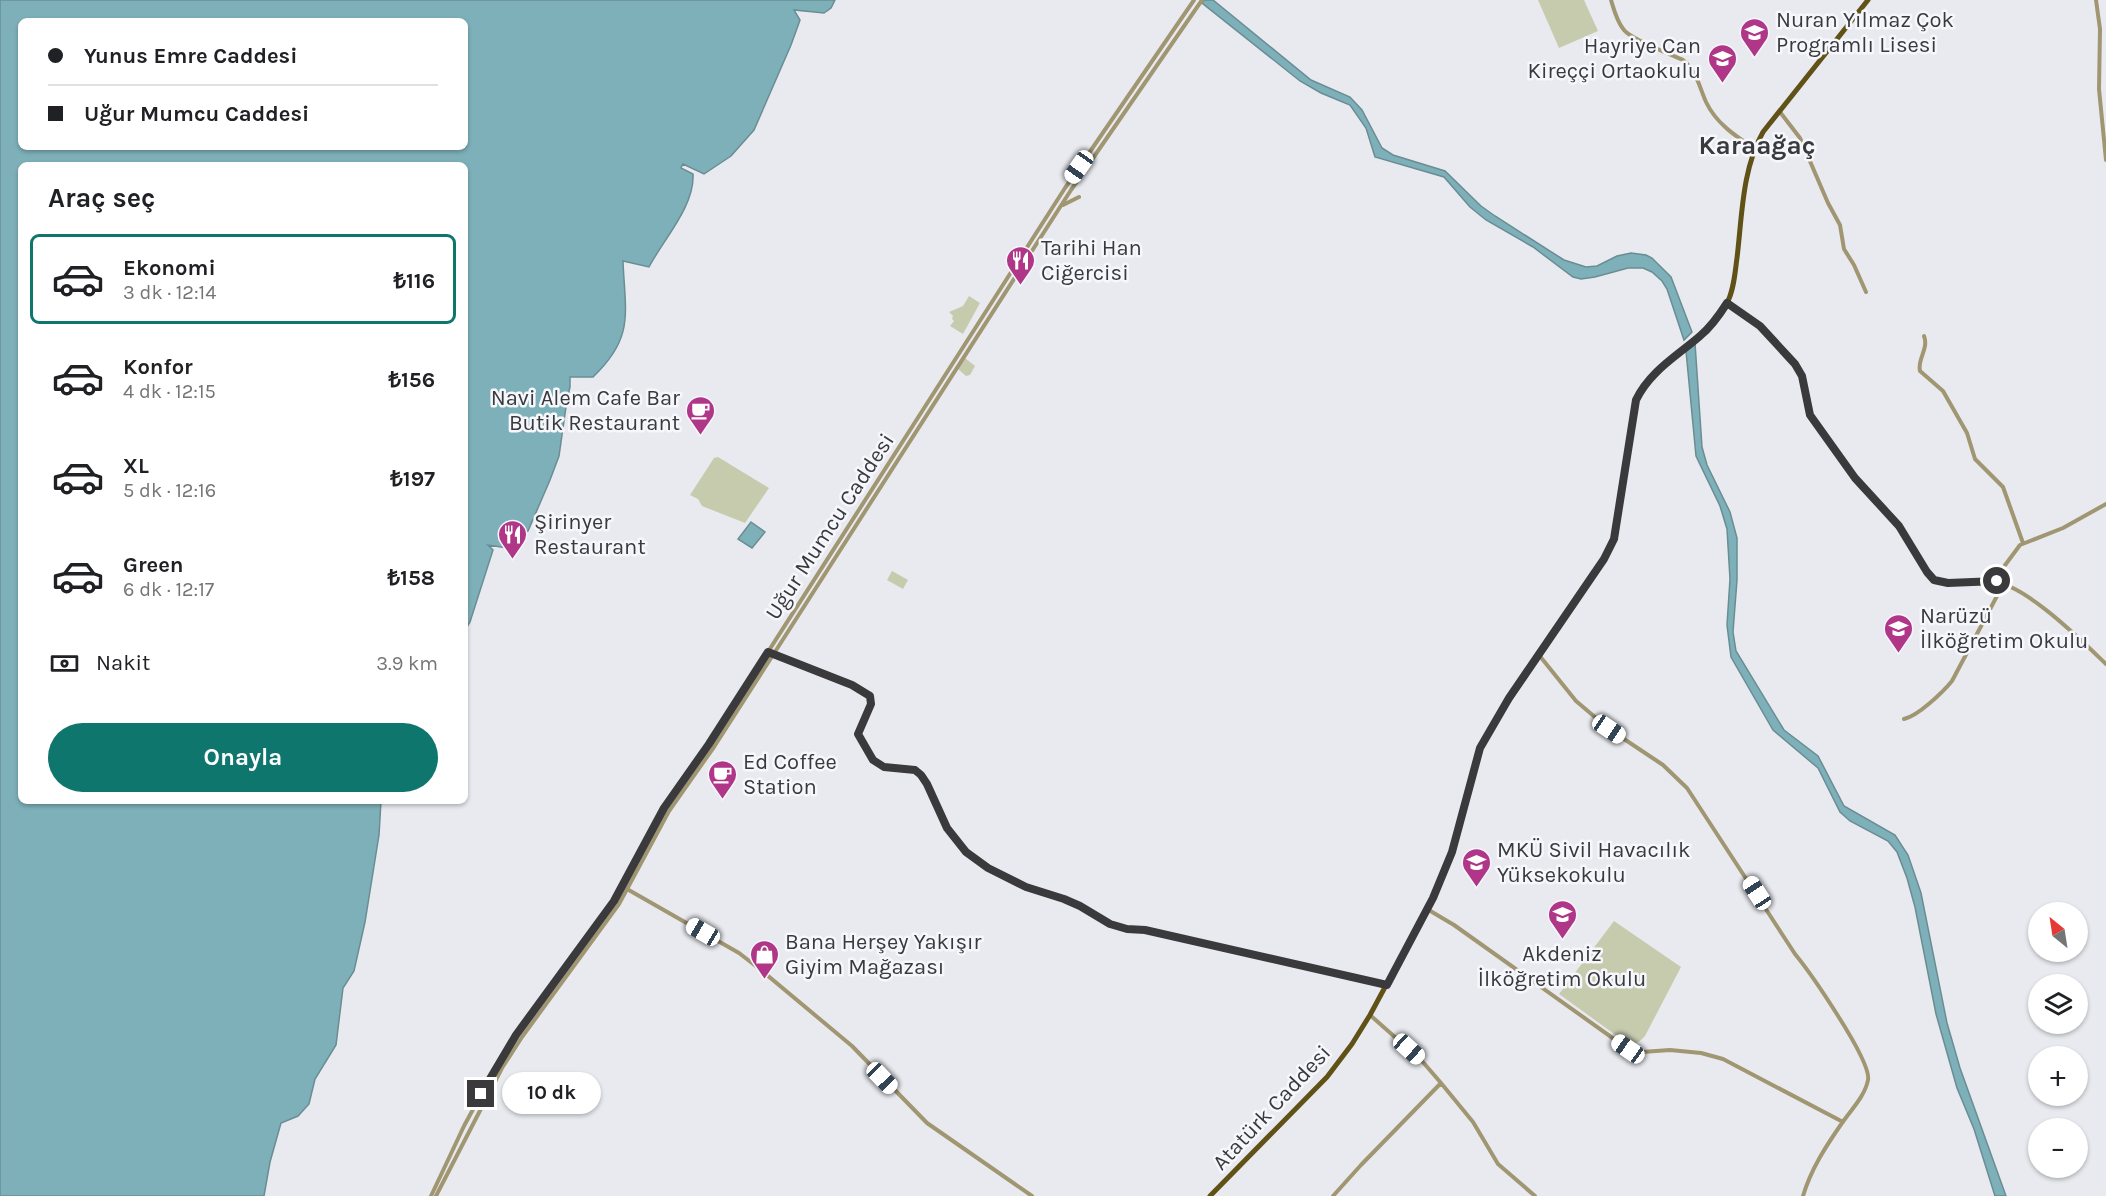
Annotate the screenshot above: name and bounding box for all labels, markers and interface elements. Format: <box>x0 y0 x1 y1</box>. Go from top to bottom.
place label: Nuran Yılmaz Çok Programlı Lisesi <box>1776 7 1954 58</box>
school or university icon: Nuran Yılmaz Çok Programlı Lisesi <box>1739 16 1771 58</box>
place label: Hayriye Can Kireççi Ortaokulu <box>1528 33 1701 84</box>
school or university icon: Hayriye Can Kireççi Ortaokulu <box>1706 42 1738 84</box>
text: Yunus Emre Caddesi <box>84 43 297 69</box>
text: Uğur Mumcu Caddesi <box>84 101 309 127</box>
district label: Karaağaç <box>1699 130 1815 161</box>
car <box>1061 147 1097 187</box>
text: Araç seç <box>48 182 155 214</box>
place label: Tarihi Han Ciğercisi <box>1041 235 1142 286</box>
restaurant icon: Tarihi Han Ciğercisi <box>1004 244 1036 286</box>
icon: car <box>51 252 105 306</box>
text: Ekonomi <box>123 255 216 281</box>
text: ₺116 <box>393 268 435 294</box>
text: 3 dk · 12:14 <box>123 281 216 304</box>
icon: car <box>51 351 105 405</box>
text: Konfor <box>123 354 193 380</box>
text: ₺156 <box>388 367 435 393</box>
text: 4 dk · 12:15 <box>123 380 216 403</box>
place label: Navi Alem Cafe Bar Butik Restaurant <box>491 385 680 436</box>
cafe icon: Navi Alem Cafe Bar Butik Restaurant <box>685 394 717 436</box>
street label: Uğur Mumcu Caddesi <box>760 429 900 625</box>
icon: car <box>51 450 105 504</box>
text: XL <box>123 453 149 479</box>
text: ₺197 <box>390 466 435 492</box>
text: 5 dk · 12:16 <box>123 479 216 502</box>
place label: Şirinyer Restaurant <box>534 509 646 560</box>
restaurant icon: Şirinyer Restaurant <box>497 518 529 560</box>
icon: car <box>51 549 105 603</box>
text: Green <box>123 552 184 578</box>
text: ₺158 <box>388 565 435 591</box>
route start <box>1983 567 2010 594</box>
text: 6 dk · 12:17 <box>123 578 214 601</box>
place label: Narüzü İlköğretim Okulu <box>1920 603 2088 654</box>
school or university icon: Narüzü İlköğretim Okulu <box>1883 612 1915 654</box>
icon: cash <box>48 647 81 680</box>
text: Nakit <box>96 650 150 676</box>
text: 3.9 km <box>376 652 438 675</box>
car <box>1589 711 1629 747</box>
button: Onayla <box>48 723 438 792</box>
place label: Ed Coffee Station <box>743 749 837 800</box>
cafe icon: Ed Coffee Station <box>706 758 738 800</box>
place label: MKÜ Sivil Havacılık Yüksekokulu <box>1497 837 1690 888</box>
school or university icon: MKÜ Sivil Havacılık Yüksekokulu <box>1460 846 1492 888</box>
car <box>1740 873 1774 913</box>
school or university icon: Akdeniz İlköğretim Okulu <box>1546 898 1578 940</box>
north arrow <box>2028 902 2088 962</box>
map controls <box>2028 902 2088 1178</box>
car <box>683 915 723 949</box>
place label: Bana Herşey Yakışır Giyim Mağazası <box>785 929 982 980</box>
shop icon: Bana Herşey Yakışır Giyim Mağazası <box>748 938 780 980</box>
place label: Akdeniz İlköğretim Okulu <box>1478 941 1646 992</box>
button: layers <box>2028 974 2088 1034</box>
car <box>1390 1030 1428 1068</box>
car <box>1608 1031 1648 1067</box>
street label: Atatürk Caddesi <box>1207 1040 1336 1176</box>
button: + <box>2028 1046 2088 1106</box>
car <box>863 1059 901 1097</box>
callout: 10 dk <box>502 1073 601 1115</box>
route end <box>467 1080 494 1107</box>
text: 10 dk <box>527 1081 576 1104</box>
button: − <box>2028 1118 2088 1178</box>

